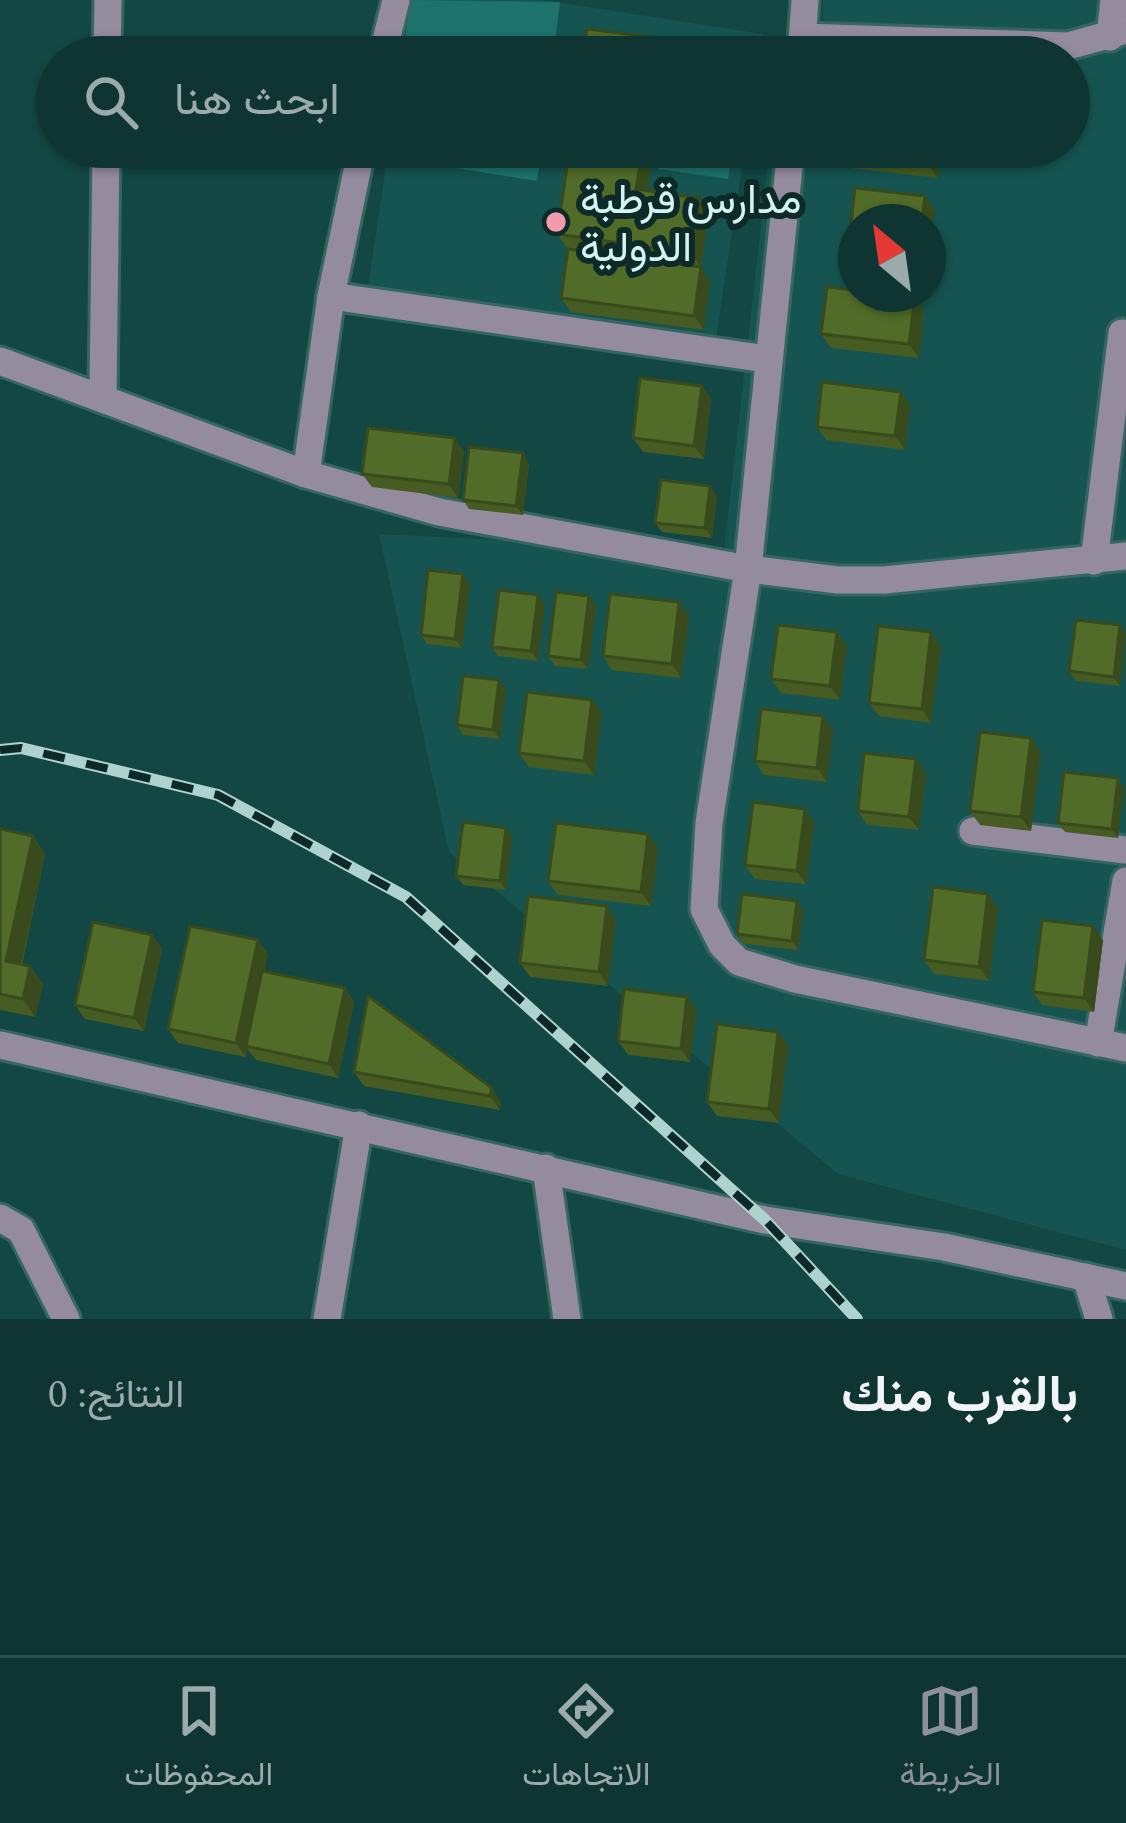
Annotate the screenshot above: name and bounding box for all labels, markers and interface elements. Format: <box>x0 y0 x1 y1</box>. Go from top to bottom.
search box <box>36 36 1090 168</box>
text: ابحث هنا <box>174 66 340 135</box>
icon: search <box>78 69 144 135</box>
place label: مدارس قرطبة الدولية <box>580 169 802 280</box>
north arrow <box>838 204 946 312</box>
marker: مدارس قرطبة الدولية <box>543 209 569 235</box>
text: بالقرب منك <box>841 1357 1078 1435</box>
text: النتائج: 0 <box>48 1366 184 1425</box>
tab: المحفوظات <box>125 1678 273 1803</box>
tab: الاتجاهات <box>522 1678 650 1803</box>
tab: الخريطة <box>899 1678 1001 1803</box>

